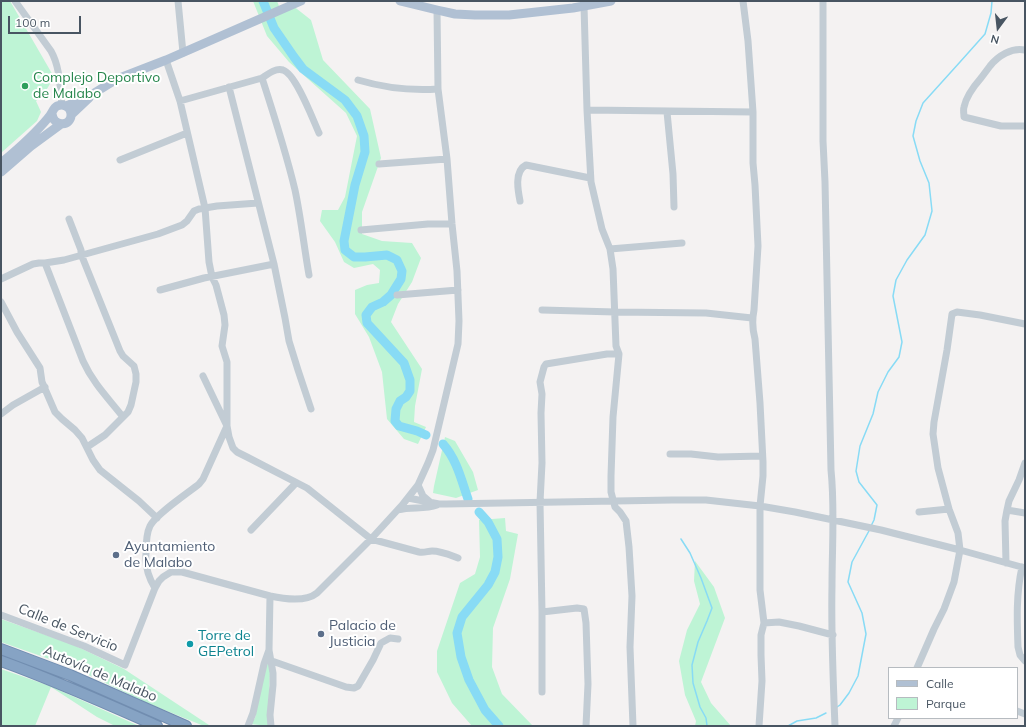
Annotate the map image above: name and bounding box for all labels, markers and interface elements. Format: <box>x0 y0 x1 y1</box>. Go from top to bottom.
scale bar <box>10 8 83 34</box>
north arrow <box>978 8 1018 48</box>
text: 100 m <box>15 15 50 30</box>
text: N <box>989 32 1001 47</box>
place label: Complejo Deportivo de Malabo <box>33 70 160 102</box>
marker: Complejo Deportivo de Malabo <box>20 81 30 91</box>
place label: Ayuntamiento de Malabo <box>124 539 215 572</box>
marker: Ayuntamiento de Malabo <box>111 550 121 560</box>
street label: Calle de Servicio <box>16 600 120 656</box>
place label: Palacio de Justicia <box>329 618 396 650</box>
place label: Torre de GEPetrol <box>198 628 254 660</box>
marker: Palacio de Justicia <box>316 629 326 639</box>
marker: Torre de GEPetrol <box>185 639 195 649</box>
street label: Autovía de Malabo <box>41 642 159 706</box>
legend <box>888 667 1018 719</box>
text: Calle <box>926 676 953 691</box>
text: Parque <box>926 696 966 711</box>

